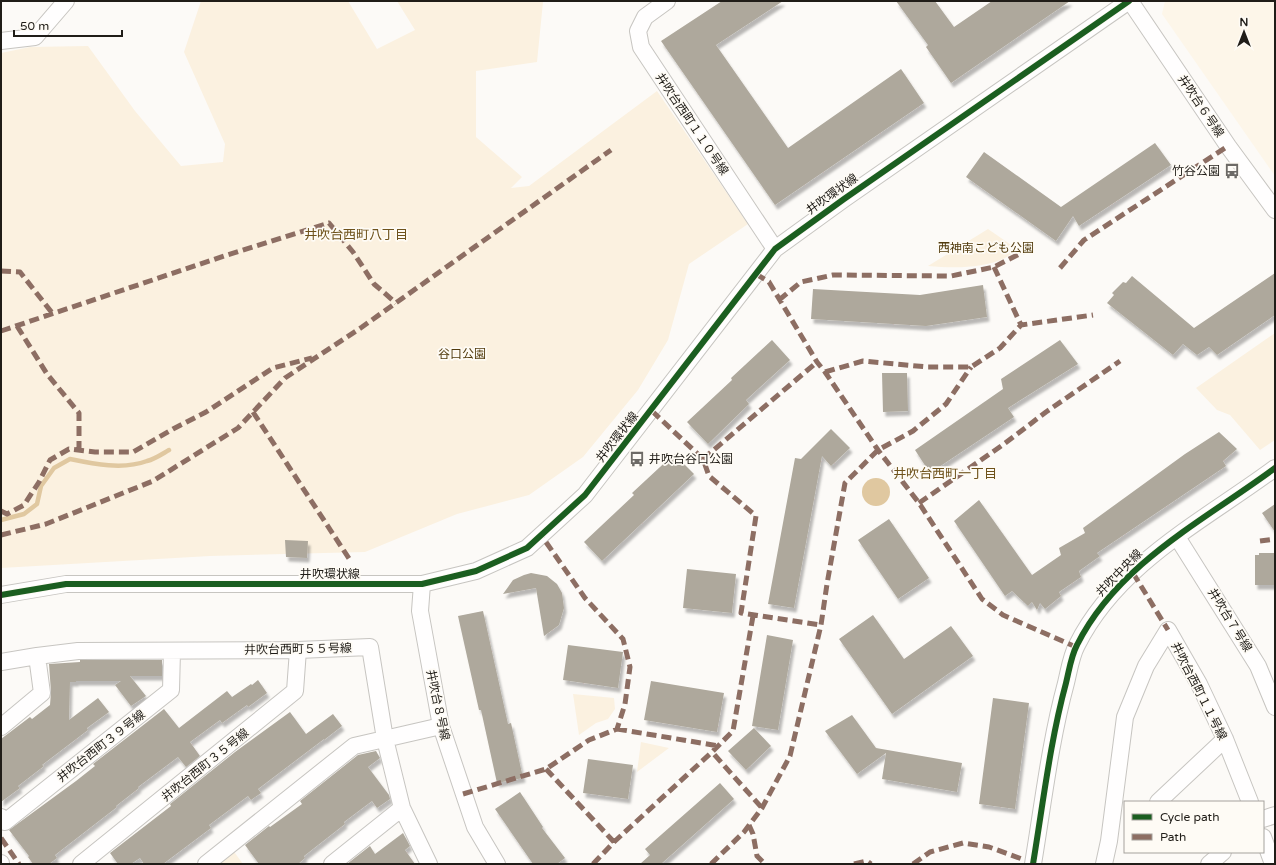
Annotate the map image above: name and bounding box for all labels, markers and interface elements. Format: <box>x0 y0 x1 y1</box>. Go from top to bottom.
scale bar <box>14 12 122 38</box>
north arrow <box>1224 12 1264 52</box>
text: N <box>1240 16 1248 29</box>
text: 50 m <box>20 19 49 33</box>
street label: 井吹台西町１１０号線 <box>653 70 731 178</box>
street label: 井吹台６号線 <box>1175 72 1227 140</box>
bus stop icon: 竹谷公園 <box>1223 162 1241 180</box>
place label: 竹谷公園 <box>1172 164 1220 178</box>
street label: 井吹環状線 <box>804 171 860 217</box>
district label: 井吹台西町八丁目 <box>304 227 408 243</box>
park label: 西神南こども公園 <box>938 241 1034 255</box>
park label: 谷口公園 <box>438 347 486 361</box>
street label: 井吹環状線 <box>593 409 641 465</box>
bus stop icon: 井吹台谷口公園 <box>628 450 646 468</box>
place label: 井吹台谷口公園 <box>649 452 733 466</box>
district label: 井吹台西町一丁目 <box>893 466 997 482</box>
street label: 井吹中央線 <box>1093 547 1145 599</box>
street label: 井吹環状線 <box>300 567 360 581</box>
street label: 井吹台７号線 <box>1205 586 1255 654</box>
street label: 井吹台西町１１号線 <box>1168 640 1230 742</box>
street label: 井吹台西町５５号線 <box>244 641 352 657</box>
street label: 井吹台８号線 <box>424 668 452 742</box>
street label: 井吹台西町３９号線 <box>54 707 148 785</box>
street label: 井吹台西町３５号線 <box>159 726 251 804</box>
legend <box>1124 801 1264 853</box>
text: Cycle path <box>1160 810 1219 824</box>
text: Path <box>1160 830 1186 844</box>

